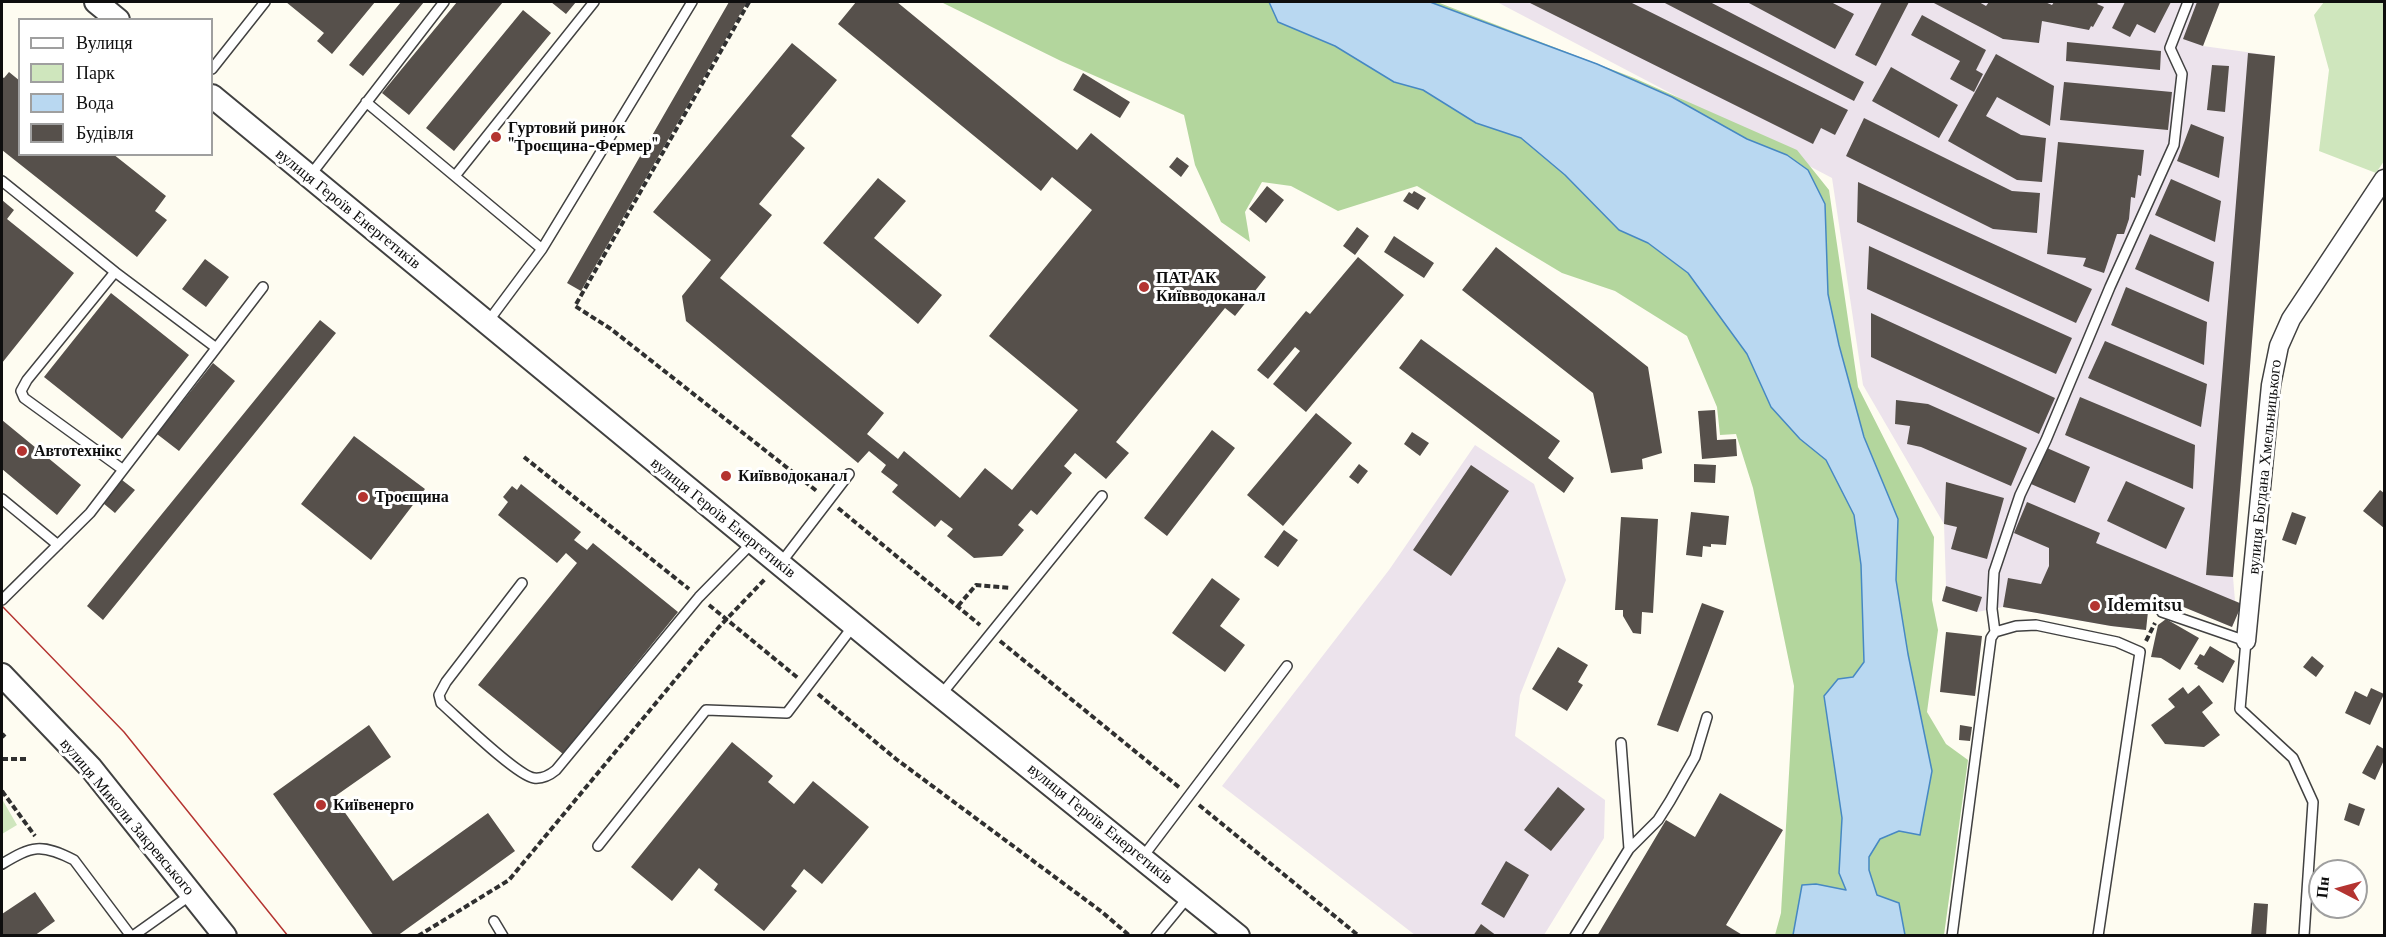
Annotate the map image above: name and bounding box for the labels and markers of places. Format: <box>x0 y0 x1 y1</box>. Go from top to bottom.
place label: Гуртовий ринок "Троєщина-Фермер" <box>508 118 658 156</box>
marker: Гуртовий ринок "Троєщина-Фермер" <box>489 130 503 144</box>
place label: ПАТ АК Київводоканал <box>1156 268 1265 306</box>
marker: ПАТ АК Київводоканал <box>1137 280 1151 294</box>
place label: Автотехнікс <box>34 441 121 461</box>
marker: Автотехнікс <box>15 444 29 458</box>
place label: Київводоканал <box>738 466 847 486</box>
marker: Київводоканал <box>719 469 733 483</box>
place label: Троєщина <box>375 487 449 507</box>
marker: Троєщина <box>356 490 370 504</box>
place label: Idemitsu <box>2107 596 2182 616</box>
marker: Idemitsu <box>2088 599 2102 613</box>
place label: Київенерго <box>333 795 414 815</box>
marker: Київенерго <box>314 798 328 812</box>

